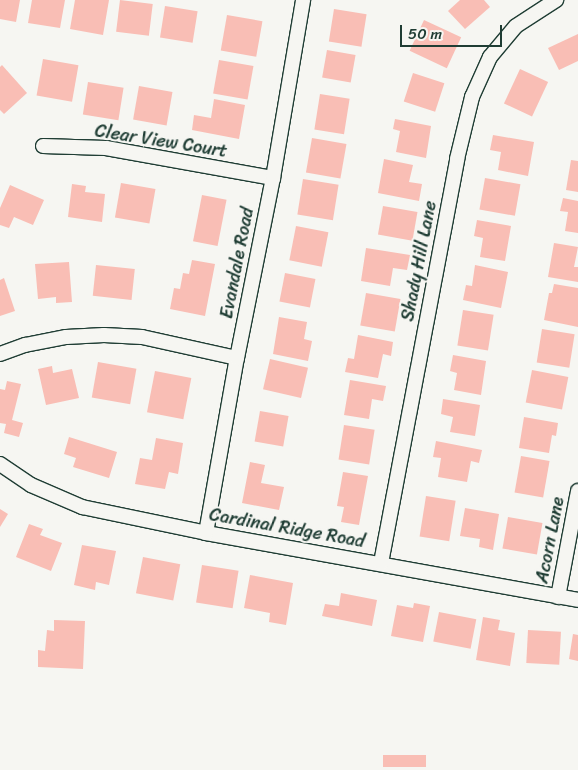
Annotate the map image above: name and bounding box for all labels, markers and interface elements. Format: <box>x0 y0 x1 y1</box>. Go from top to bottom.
scale bar <box>403 15 506 47</box>
text: 50 m <box>408 21 442 47</box>
street label: Clear View Court <box>93 120 229 162</box>
street label: Shady Hill Lane <box>397 199 441 323</box>
street label: Evandale Road <box>216 206 258 320</box>
street label: Acorn Lane <box>531 495 569 585</box>
street label: Cardinal Ridge Road <box>207 504 367 552</box>

